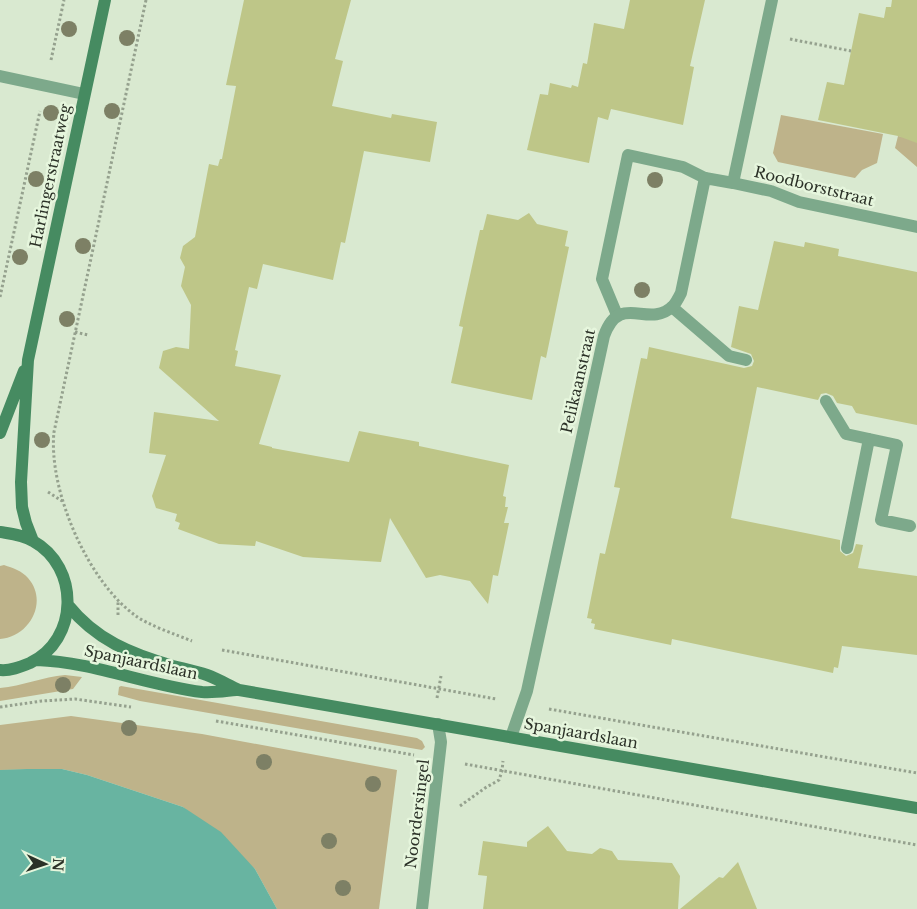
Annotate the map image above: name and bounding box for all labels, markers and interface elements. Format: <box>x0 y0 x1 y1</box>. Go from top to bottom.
street label: Harlingerstraatweg <box>25 101 75 250</box>
street label: Roodborststraat <box>752 162 876 210</box>
street label: Pelikaanstraat <box>557 327 599 435</box>
street label: Spanjaardslaan <box>83 641 199 683</box>
street label: Spanjaardslaan <box>523 714 639 752</box>
street label: Noordersingel <box>401 758 433 870</box>
north arrow <box>20 839 70 889</box>
text: N <box>49 858 67 872</box>

